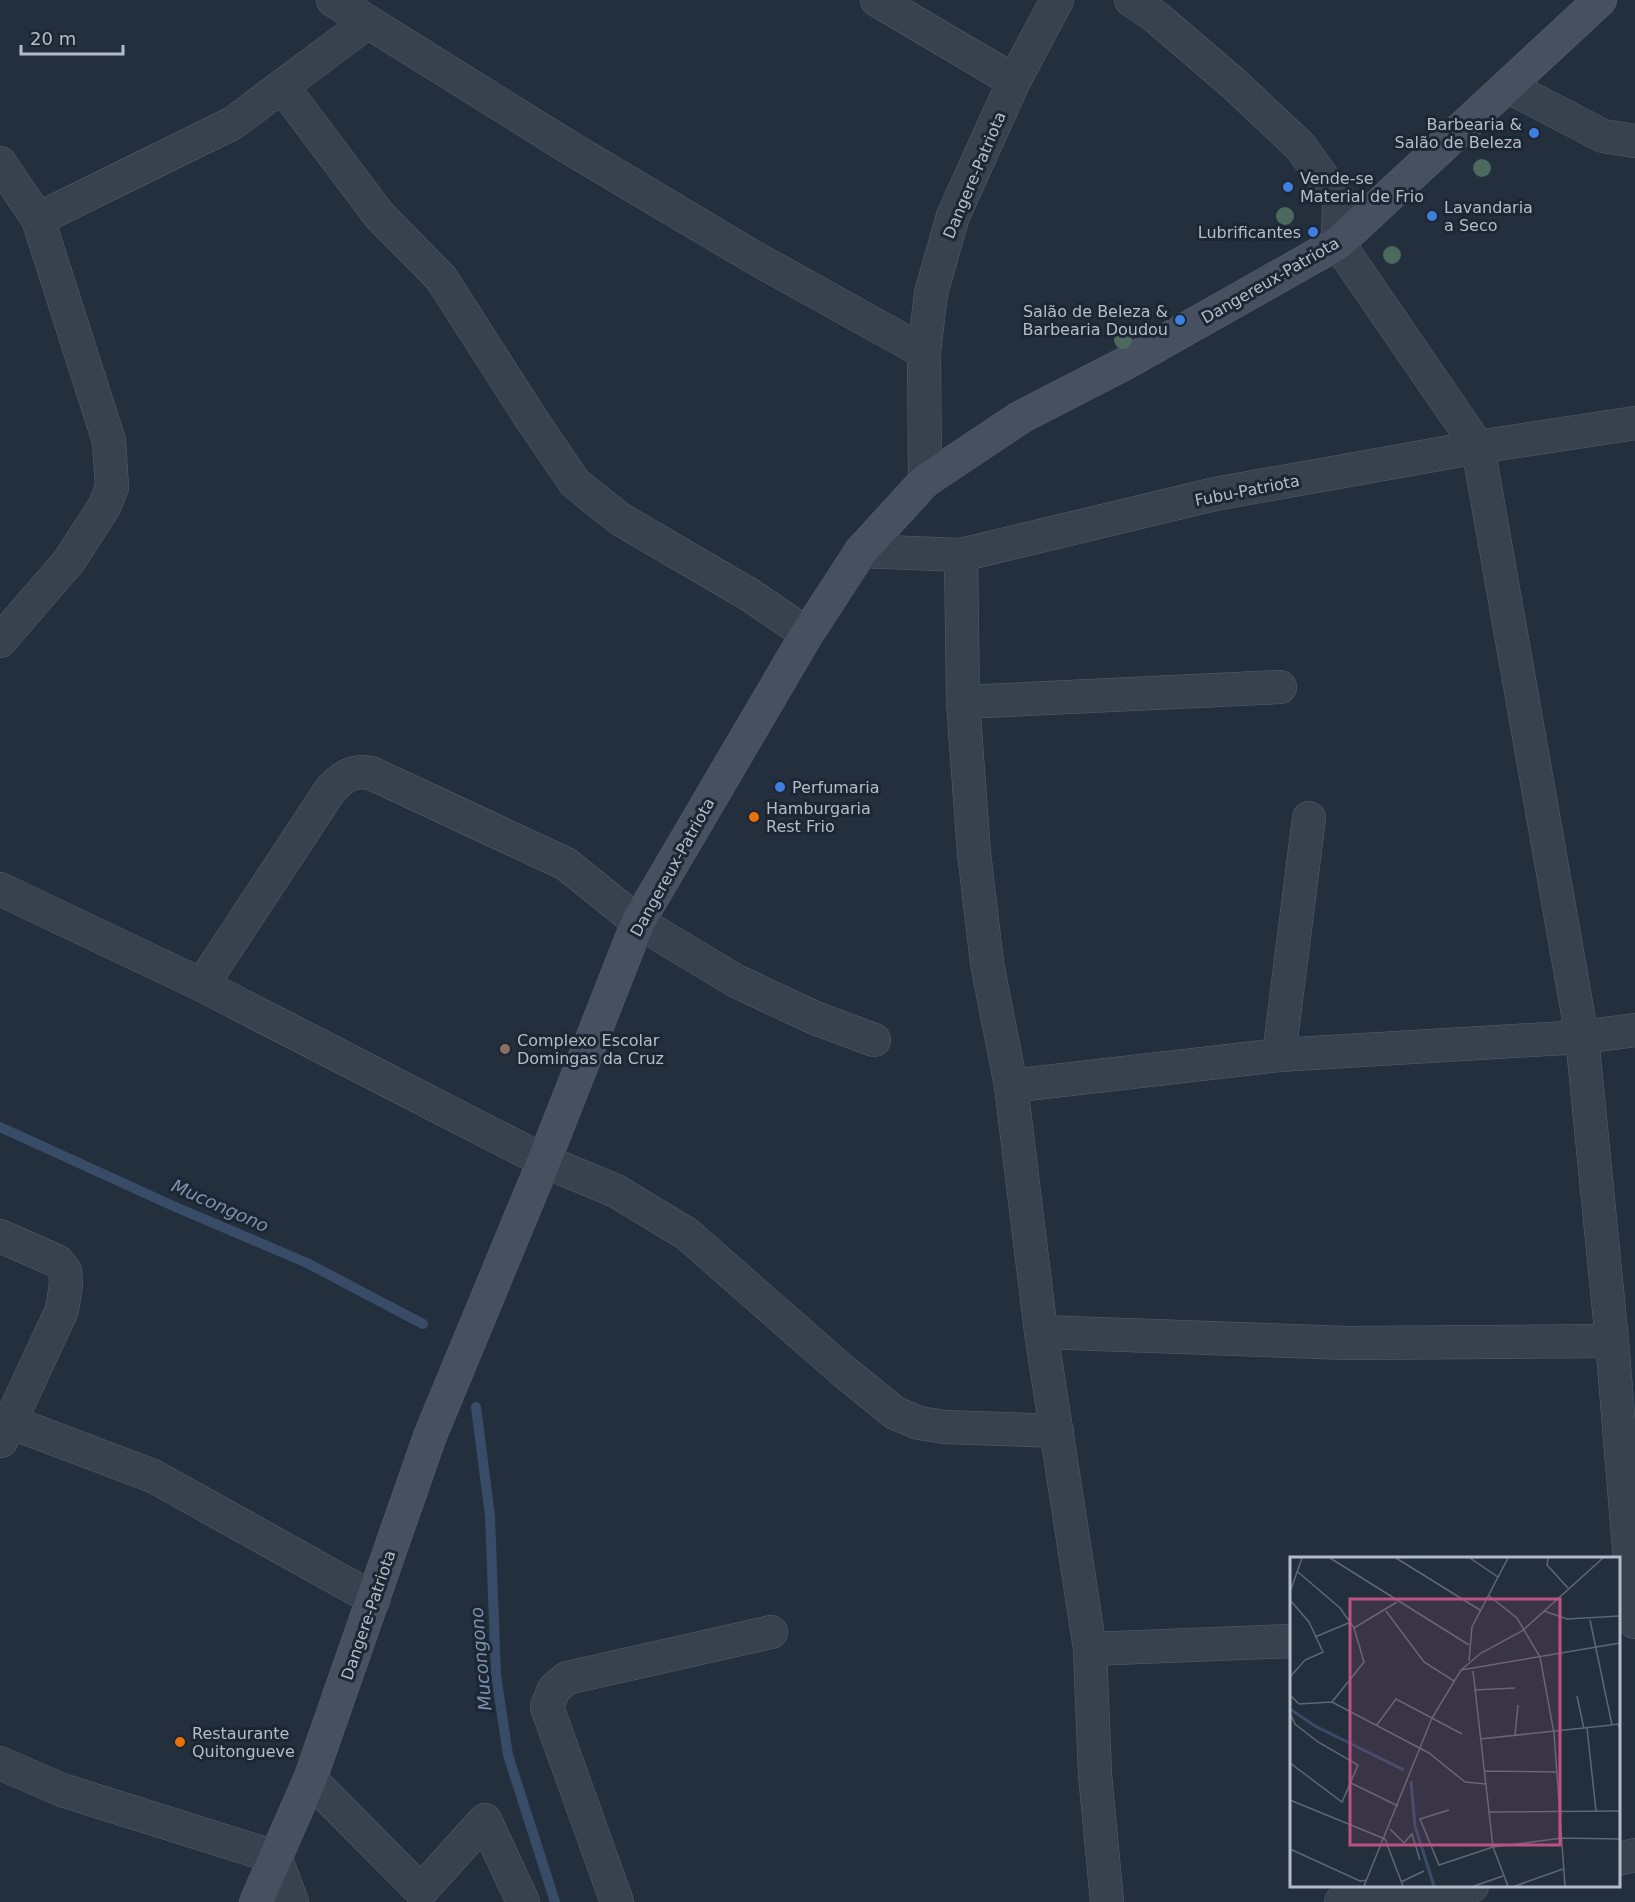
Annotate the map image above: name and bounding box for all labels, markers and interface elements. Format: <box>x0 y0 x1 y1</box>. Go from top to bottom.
scale bar <box>21 18 123 56</box>
text: 20 m <box>30 28 76 49</box>
street label: Dangere-Patriota <box>939 109 1010 242</box>
place label: Barbearia & Salão de Beleza <box>1395 115 1522 152</box>
marker: Barbearia & Salão de Beleza <box>1527 126 1541 140</box>
place label: Vende-se Material de Frio <box>1300 169 1424 206</box>
marker: Vende-se Material de Frio <box>1281 180 1295 194</box>
place label: Lavandaria a Seco <box>1444 198 1533 235</box>
marker: Lavandaria a Seco <box>1425 209 1439 223</box>
place label: Lubrificantes <box>1198 223 1301 242</box>
marker: Lubrificantes <box>1306 225 1320 239</box>
street label: Dangereux-Patriota <box>1198 233 1342 328</box>
place label: Salão de Beleza & Barbearia Doudou <box>1023 302 1168 339</box>
marker: Salão de Beleza & Barbearia Doudou <box>1173 313 1187 327</box>
street label: Fubu-Patriota <box>1193 471 1301 510</box>
place label: Perfumaria <box>792 778 880 797</box>
marker: Perfumaria <box>773 780 787 794</box>
street label: Dangereux-Patriota <box>626 795 718 940</box>
place label: Hamburgaria Rest Frio <box>766 799 871 836</box>
marker: Hamburgaria Rest Frio <box>747 810 761 824</box>
place label: Complexo Escolar Domingas da Cruz <box>517 1031 664 1068</box>
marker: Complexo Escolar Domingas da Cruz <box>498 1042 512 1056</box>
water label: Mucongono <box>168 1175 272 1236</box>
street label: Dangere-Patriota <box>337 1548 400 1683</box>
inset map <box>1290 1557 1620 1887</box>
water label: Mucongono <box>466 1606 495 1712</box>
place label: Restaurante Quitongueve <box>192 1724 295 1761</box>
marker: Restaurante Quitongueve <box>173 1735 187 1749</box>

